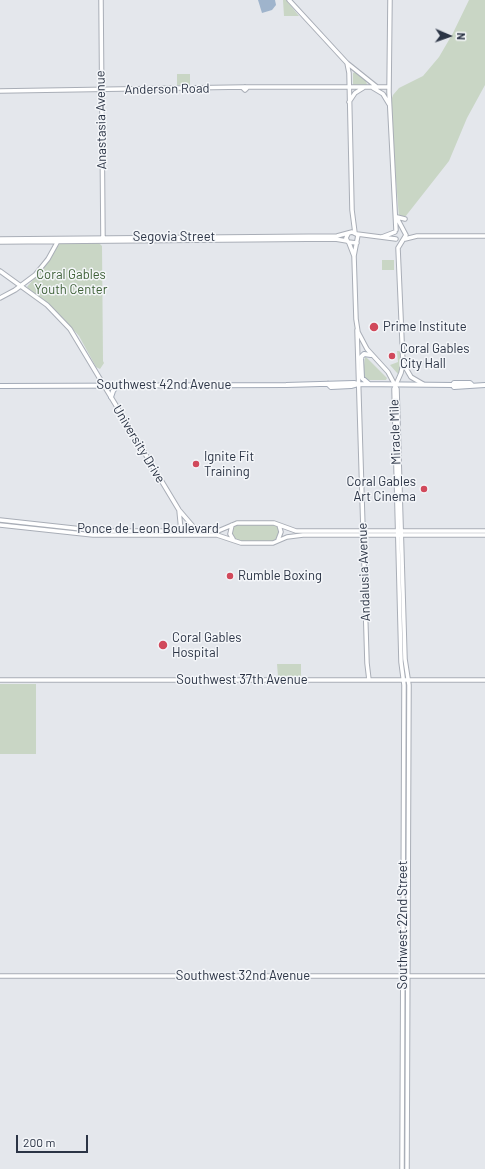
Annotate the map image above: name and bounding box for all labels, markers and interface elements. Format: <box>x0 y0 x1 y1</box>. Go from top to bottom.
north arrow <box>429 16 469 56</box>
text: N <box>455 33 468 40</box>
street label: Anastasia Avenue <box>92 70 110 170</box>
street label: Anderson Road <box>124 80 210 98</box>
street label: Segovia Street <box>133 229 215 245</box>
park label: Coral Gables Youth Center <box>35 267 107 298</box>
place label: Prime Institute <box>383 319 467 335</box>
marker: Prime Institute <box>368 321 380 333</box>
place label: Coral Gables City Hall <box>400 341 470 372</box>
marker: Coral Gables City Hall <box>387 351 397 361</box>
street label: Southwest 42nd Avenue <box>97 377 231 393</box>
street label: Miracle Mile <box>386 399 404 465</box>
street label: University Drive <box>110 402 168 486</box>
place label: Ignite Fit Training <box>204 449 254 480</box>
marker: Ignite Fit Training <box>191 459 201 469</box>
place label: Coral Gables Art Cinema <box>346 474 416 505</box>
marker: Coral Gables Art Cinema <box>419 484 429 494</box>
street label: Ponce de Leon Boulevard <box>77 521 219 537</box>
street label: Andalusia Avenue <box>354 522 374 622</box>
place label: Rumble Boxing <box>238 568 322 584</box>
marker: Rumble Boxing <box>225 571 235 581</box>
place label: Coral Gables Hospital <box>172 630 242 661</box>
marker: Coral Gables Hospital <box>157 639 169 651</box>
street label: Southwest 37th Avenue <box>176 672 308 688</box>
street label: Southwest 22nd Street <box>395 861 411 989</box>
street label: Southwest 32nd Avenue <box>176 968 310 984</box>
scale bar <box>18 1127 90 1153</box>
text: 200 m <box>23 1135 55 1149</box>

